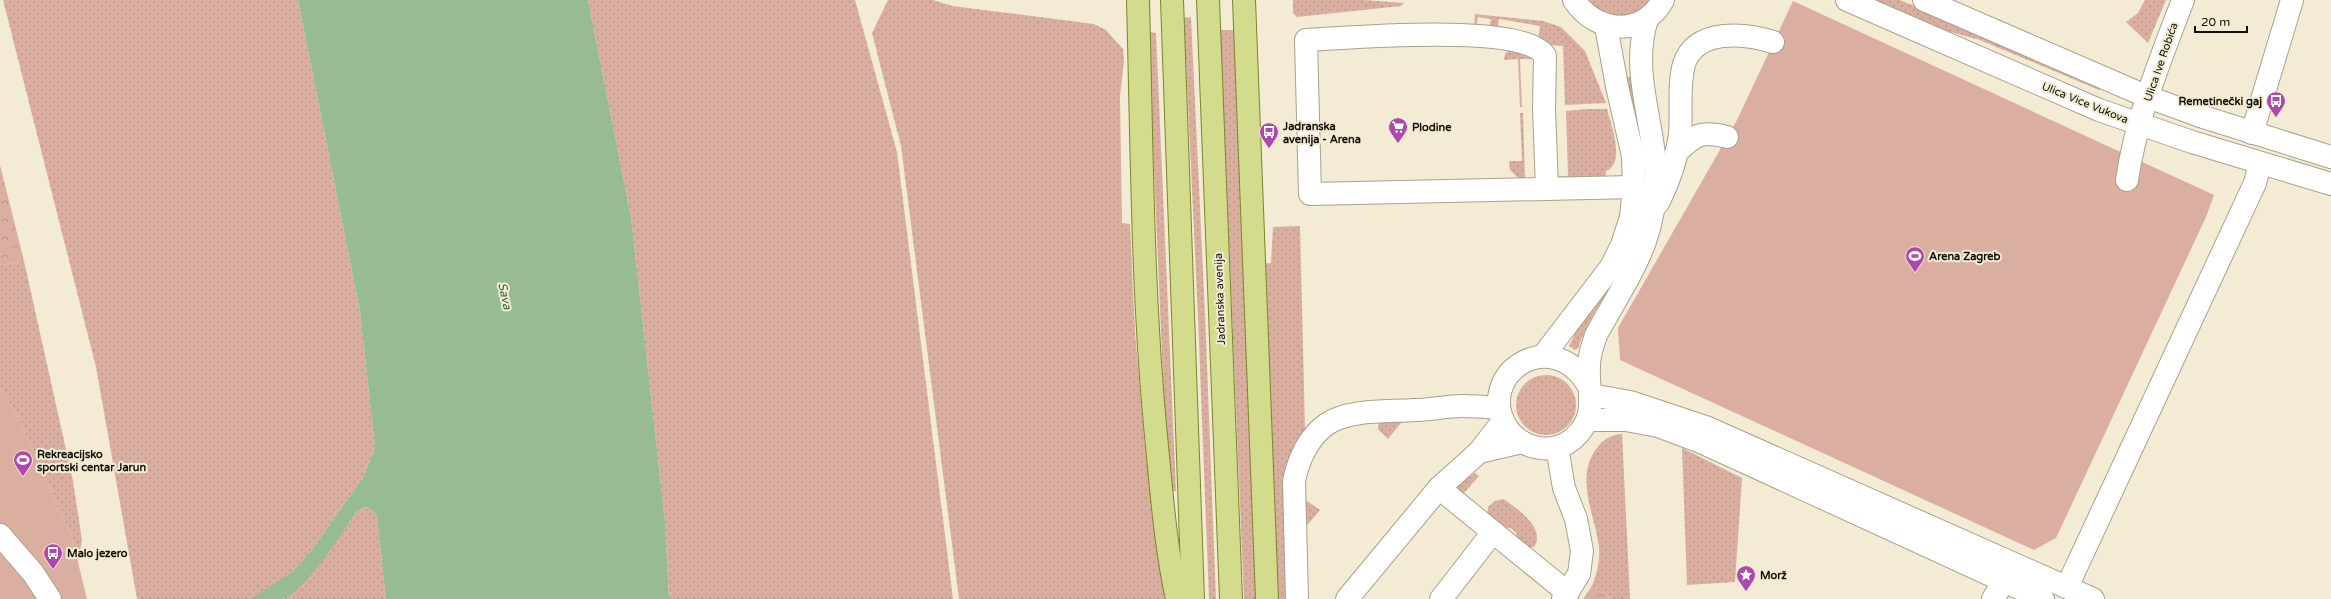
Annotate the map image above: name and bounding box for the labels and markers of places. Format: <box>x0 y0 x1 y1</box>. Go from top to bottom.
bus stop icon: Remetinečki gaj <box>2265 90 2287 118</box>
place label: Remetinečki gaj <box>2178 95 2262 109</box>
supermarket icon: Plodine <box>1387 116 1409 144</box>
place label: Jadranska avenija - Arena <box>1282 120 1361 147</box>
bus stop icon: Jadranska avenija - Arena <box>1258 121 1280 149</box>
place label: Plodine <box>1412 121 1452 134</box>
sports icon: Arena Zagreb <box>1904 245 1926 273</box>
place label: Arena Zagreb <box>1929 250 2001 264</box>
place label: Rekreacijsko sportski centar Jarun <box>37 448 146 475</box>
sports icon: Rekreacijsko sportski centar Jarun <box>12 449 34 477</box>
bus stop icon: Malo jezero <box>42 542 64 570</box>
place label: Malo jezero <box>67 547 128 561</box>
place icon: Morž <box>1735 564 1757 592</box>
place label: Morž <box>1760 569 1787 582</box>

